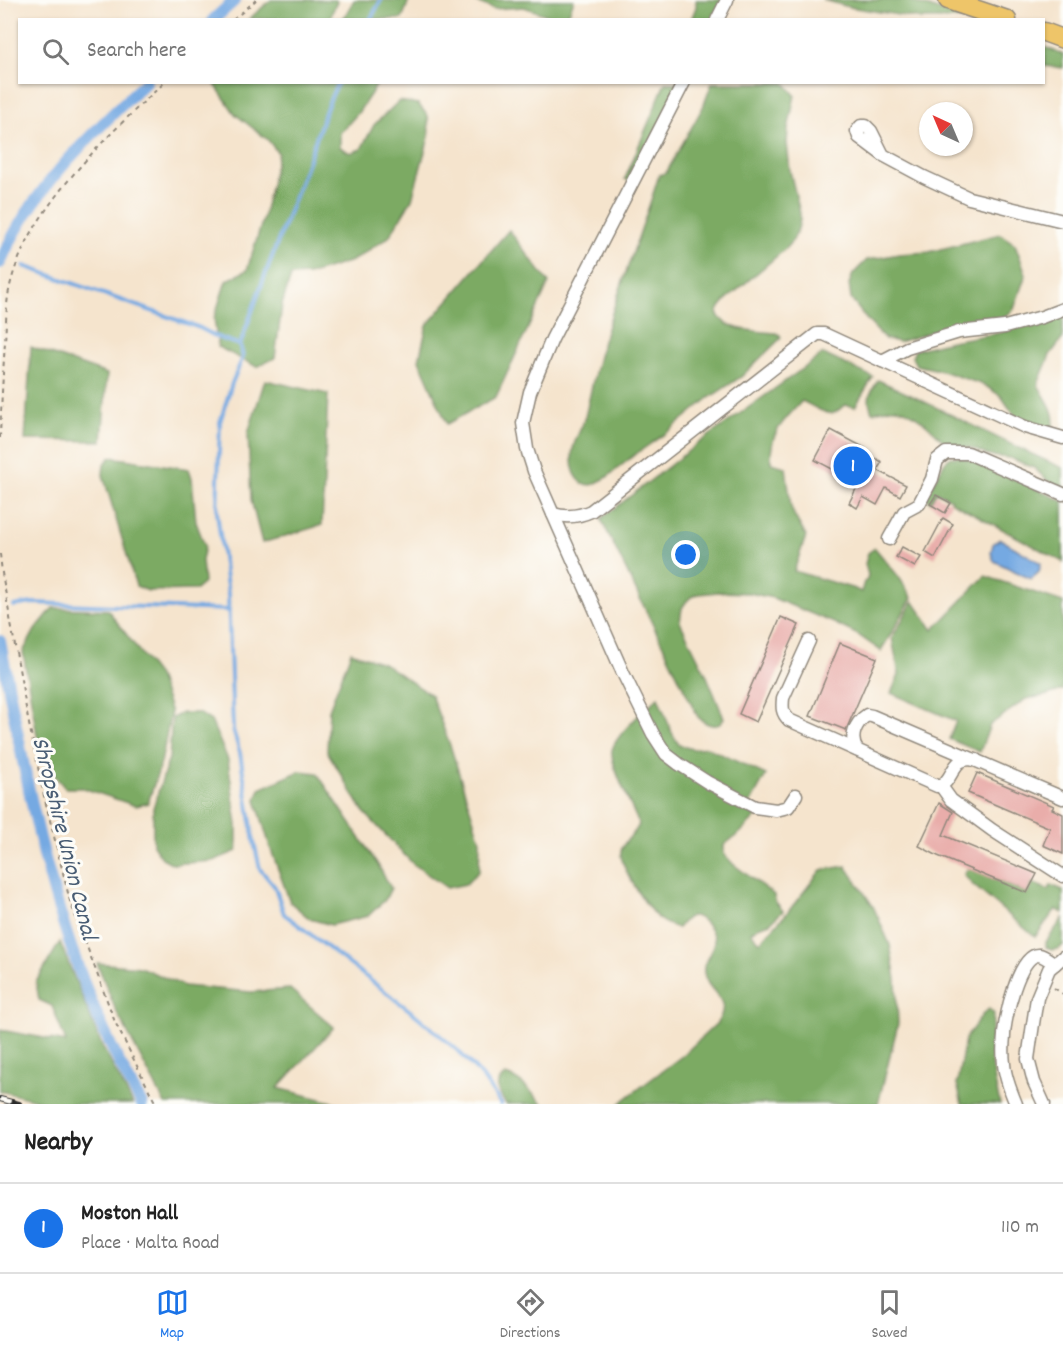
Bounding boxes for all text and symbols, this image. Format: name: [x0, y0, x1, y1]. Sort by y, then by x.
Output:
search box: [18, 18, 1045, 84]
icon: search: [39, 35, 72, 68]
text: Search here: [87, 36, 186, 67]
north arrow: [919, 102, 973, 156]
pin: 1: [834, 444, 872, 488]
your location: [671, 540, 700, 569]
water label: Shropshire Union Canal: [21, 734, 105, 946]
text: Nearby: [24, 1125, 92, 1162]
text: Moston Hall: [81, 1199, 178, 1230]
text: 1: [41, 1214, 46, 1242]
text: 110 m: [1001, 1214, 1039, 1242]
text: Place · Malta Road: [81, 1230, 219, 1258]
tab: Map: [156, 1286, 189, 1345]
tab: Directions: [500, 1286, 560, 1345]
tab: Saved: [872, 1286, 907, 1345]

